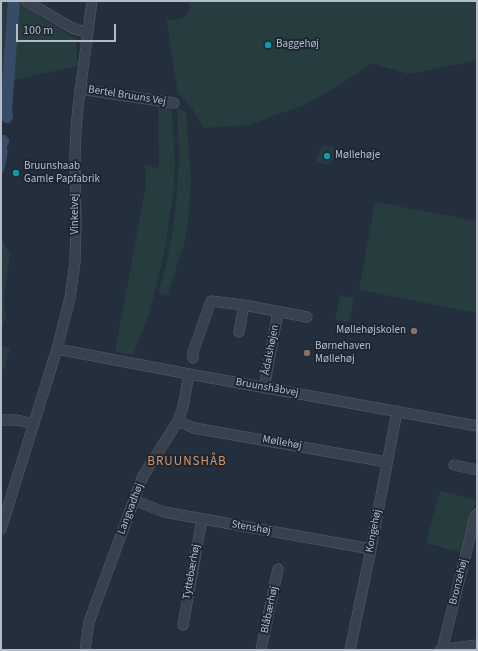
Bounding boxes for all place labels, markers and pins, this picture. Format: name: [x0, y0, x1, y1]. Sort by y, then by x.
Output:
place label: Baggehøj: [276, 38, 319, 52]
marker: Baggehøj: [263, 40, 273, 50]
place label: Møllehøje: [335, 149, 380, 163]
marker: Møllehøje: [322, 151, 332, 161]
place label: Bruunshaab Gamle Papfabrik: [24, 160, 100, 186]
marker: Bruunshaab Gamle Papfabrik: [11, 168, 21, 178]
place label: Møllehøjskolen: [336, 324, 406, 338]
marker: Møllehøjskolen: [409, 326, 419, 336]
place label: Børnehaven Møllehøj: [315, 340, 371, 366]
marker: Børnehaven Møllehøj: [302, 348, 312, 358]

